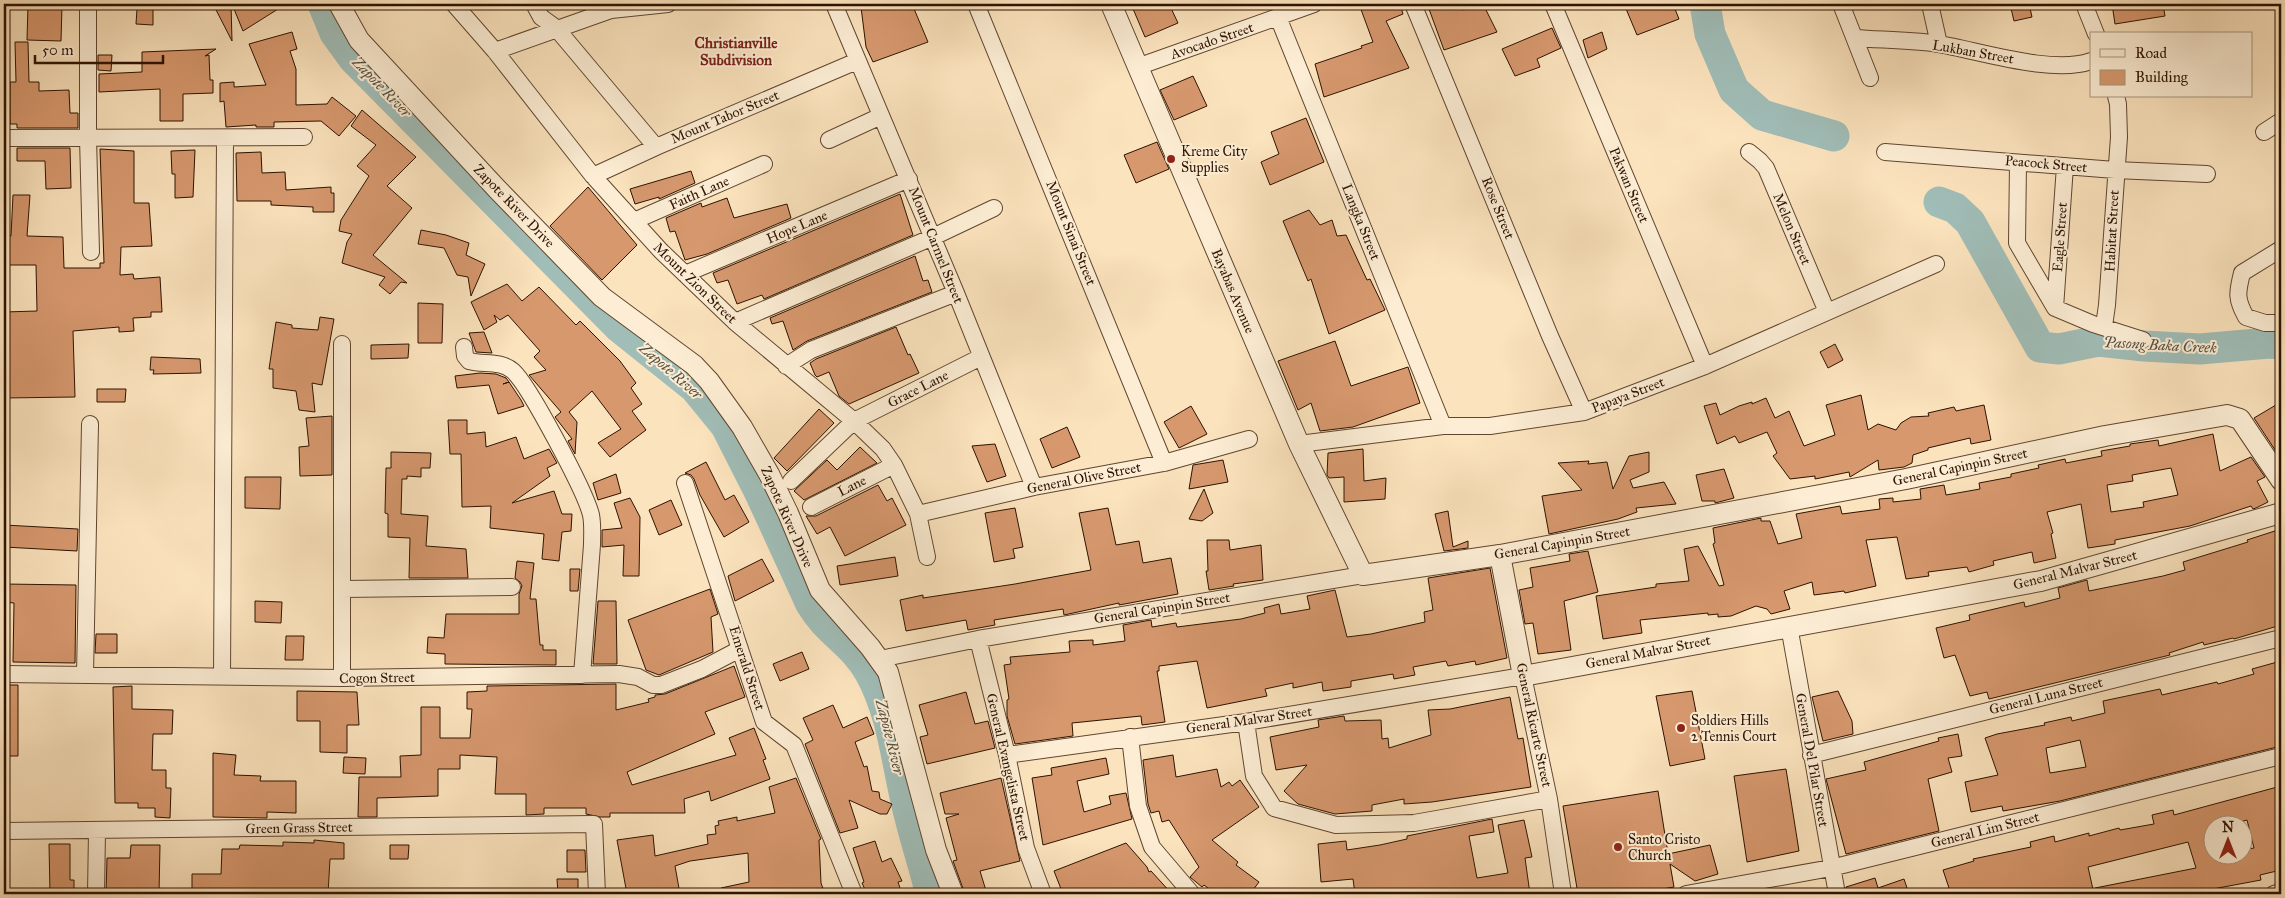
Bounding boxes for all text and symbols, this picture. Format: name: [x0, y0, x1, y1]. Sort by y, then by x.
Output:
street label: Avocado Street: [1167, 19, 1256, 63]
scale bar: [35, 32, 162, 64]
legend: [2090, 32, 2252, 98]
district label: Christianville Subdivision: [694, 34, 778, 69]
street label: Lukban Street: [1931, 36, 2015, 68]
text: 50 m: [42, 41, 74, 59]
text: Road: [2135, 44, 2167, 62]
water label: Zapote River: [347, 52, 416, 122]
text: Building: [2135, 68, 2189, 86]
street label: Mount Tabor Street: [668, 87, 782, 147]
place label: Kreme City Supplies: [1181, 143, 1248, 176]
street label: Pakwan Street: [1605, 145, 1653, 225]
street label: Peacock Street: [2004, 152, 2088, 176]
marker: Kreme City Supplies: [1165, 153, 1177, 165]
street label: Zapote River Drive: [470, 161, 558, 251]
street label: Faith Lane: [666, 172, 732, 214]
street label: Rose Street: [1478, 174, 1518, 242]
street label: Mount Sinai Street: [1042, 178, 1100, 288]
street label: Langka Street: [1338, 181, 1384, 263]
street label: Mount Carmel Street: [905, 184, 967, 306]
street label: Habitat Street: [2101, 189, 2123, 272]
street label: Melon Street: [1769, 191, 1815, 268]
street label: Eagle Street: [2049, 202, 2071, 272]
street label: Hope Lane: [764, 206, 830, 247]
street label: Mount Zion Street: [650, 239, 740, 327]
street label: Bayabas Avenue: [1208, 246, 1259, 336]
water label: Pasong Baka Creek: [2103, 333, 2217, 357]
water label: Zapote River: [635, 338, 707, 404]
street label: Grace Lane: [885, 366, 951, 412]
street label: Papaya Street: [1589, 373, 1667, 417]
street label: General Capinpin Street: [1891, 444, 2029, 490]
street label: General Olive Street: [1026, 459, 1142, 497]
street label: Zapote River Drive: [757, 464, 817, 570]
street label: Lane: [835, 472, 869, 500]
street label: General Capinpin Street: [1493, 523, 1631, 563]
street label: General Malvar Street: [2011, 546, 2139, 594]
street label: General Capinpin Street: [1093, 589, 1231, 627]
street label: Emerald Street: [725, 624, 769, 712]
street label: General Malvar Street: [1584, 632, 1712, 672]
street label: General Ricarte Street: [1513, 661, 1555, 789]
street label: Cogon Street: [339, 669, 415, 687]
street label: General Luna Street: [1987, 674, 2105, 718]
street label: General Evangelista Street: [983, 691, 1033, 843]
street label: General Del Pilar Street: [1792, 692, 1832, 828]
water label: Zapote River: [871, 696, 908, 778]
street label: General Malvar Street: [1185, 703, 1313, 737]
place label: Soldiers Hills 2 Tennis Court: [1691, 712, 1777, 745]
marker: Soldiers Hills 2 Tennis Court: [1675, 722, 1687, 734]
street label: General Lim Street: [1929, 808, 2041, 852]
north arrow: [2202, 816, 2252, 866]
street label: Green Grass Street: [245, 819, 353, 837]
text: N: [2222, 819, 2234, 836]
place label: Santo Cristo Church: [1628, 831, 1700, 864]
marker: Santo Cristo Church: [1612, 841, 1624, 853]

